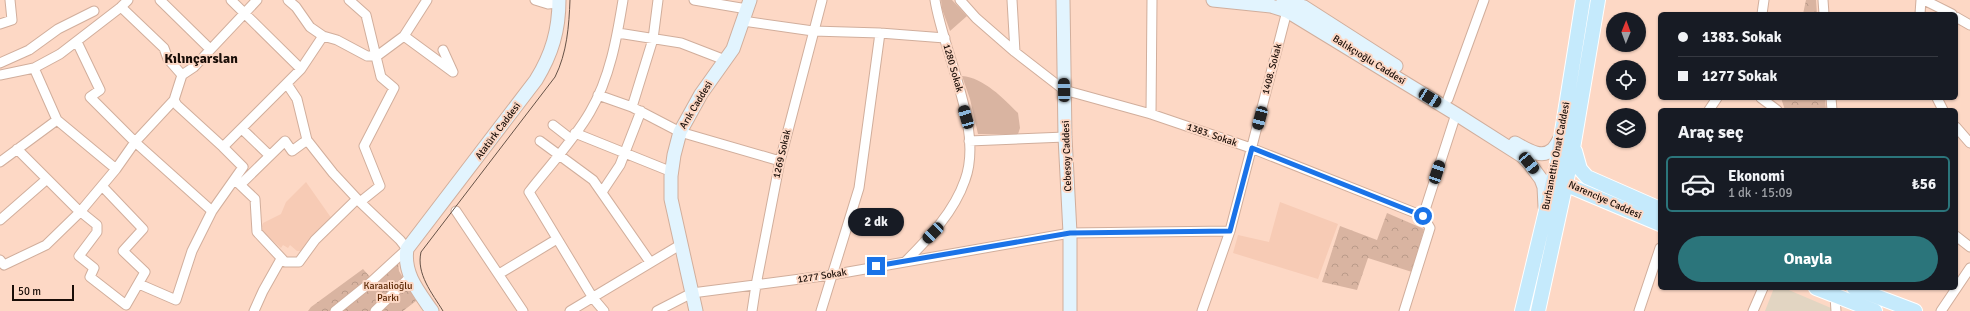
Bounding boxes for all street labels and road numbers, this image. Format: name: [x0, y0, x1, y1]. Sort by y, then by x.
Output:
street label: Balıkçıoğlu Caddesi: [1330, 33, 1408, 87]
street label: 1280 Sokak: [940, 42, 966, 94]
street label: 1408. Sokak: [1259, 42, 1285, 96]
street label: Arık Caddesi: [677, 79, 715, 131]
street label: Atatürk Caddesi: [473, 100, 523, 162]
street label: Burhanettin Onat Caddesi: [1540, 101, 1572, 211]
street label: Cebesoy Caddesi: [1060, 120, 1074, 192]
street label: 1383. Sokak: [1185, 121, 1239, 149]
street label: 1269 Sokak: [771, 128, 793, 180]
street label: Narenciye Caddesi: [1567, 179, 1643, 221]
street label: 1277 Sokak: [797, 266, 847, 286]

